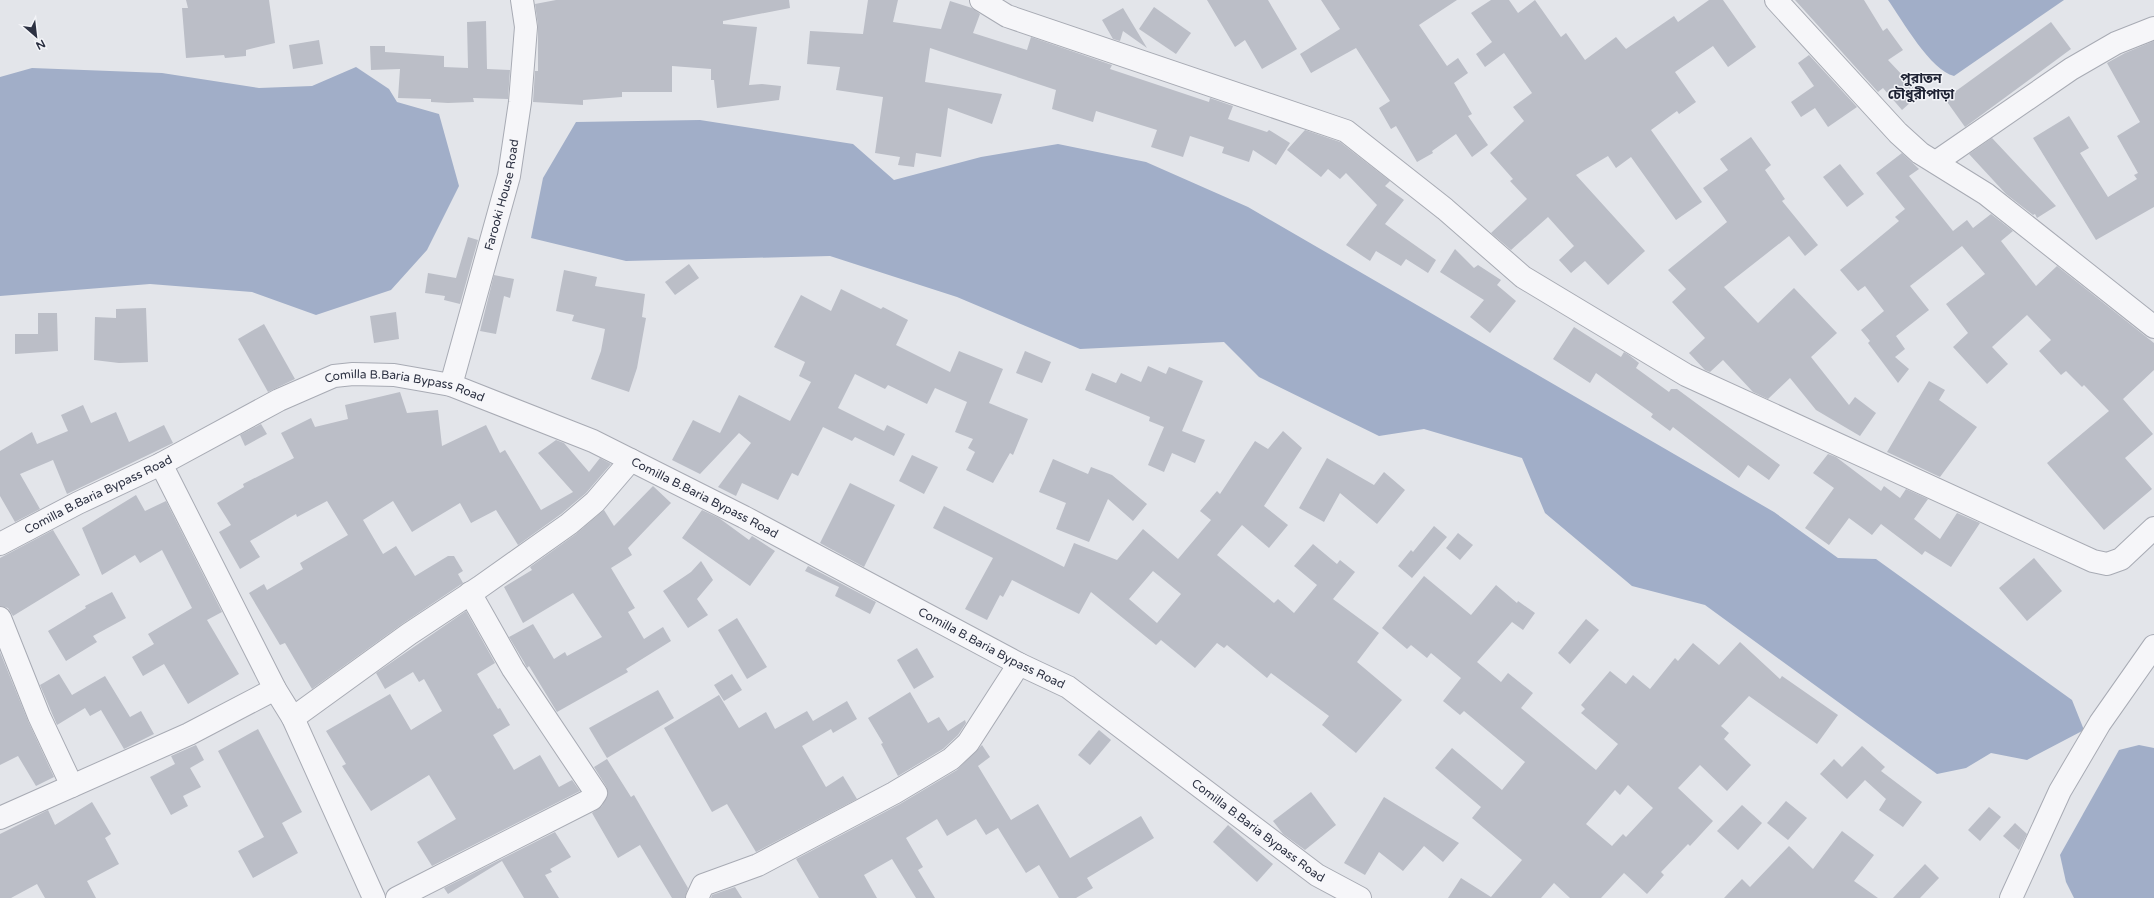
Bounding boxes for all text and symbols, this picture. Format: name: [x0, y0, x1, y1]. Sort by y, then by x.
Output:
north arrow: [16, 16, 56, 56]
text: N: [34, 37, 47, 52]
district label: পুরাতন চৌধুরীপাড়া: [1888, 70, 1955, 103]
street label: Farooki House Road: [482, 138, 521, 252]
street label: Comilla B.Baria Bypass Road: [322, 367, 487, 405]
street label: Comilla B.Baria Bypass Road: [22, 452, 175, 537]
street label: Comilla B.Baria Bypass Road: [629, 454, 781, 541]
street label: Comilla B.Baria Bypass Road: [916, 604, 1067, 692]
street label: Comilla B.Baria Bypass Road: [1189, 776, 1327, 885]

